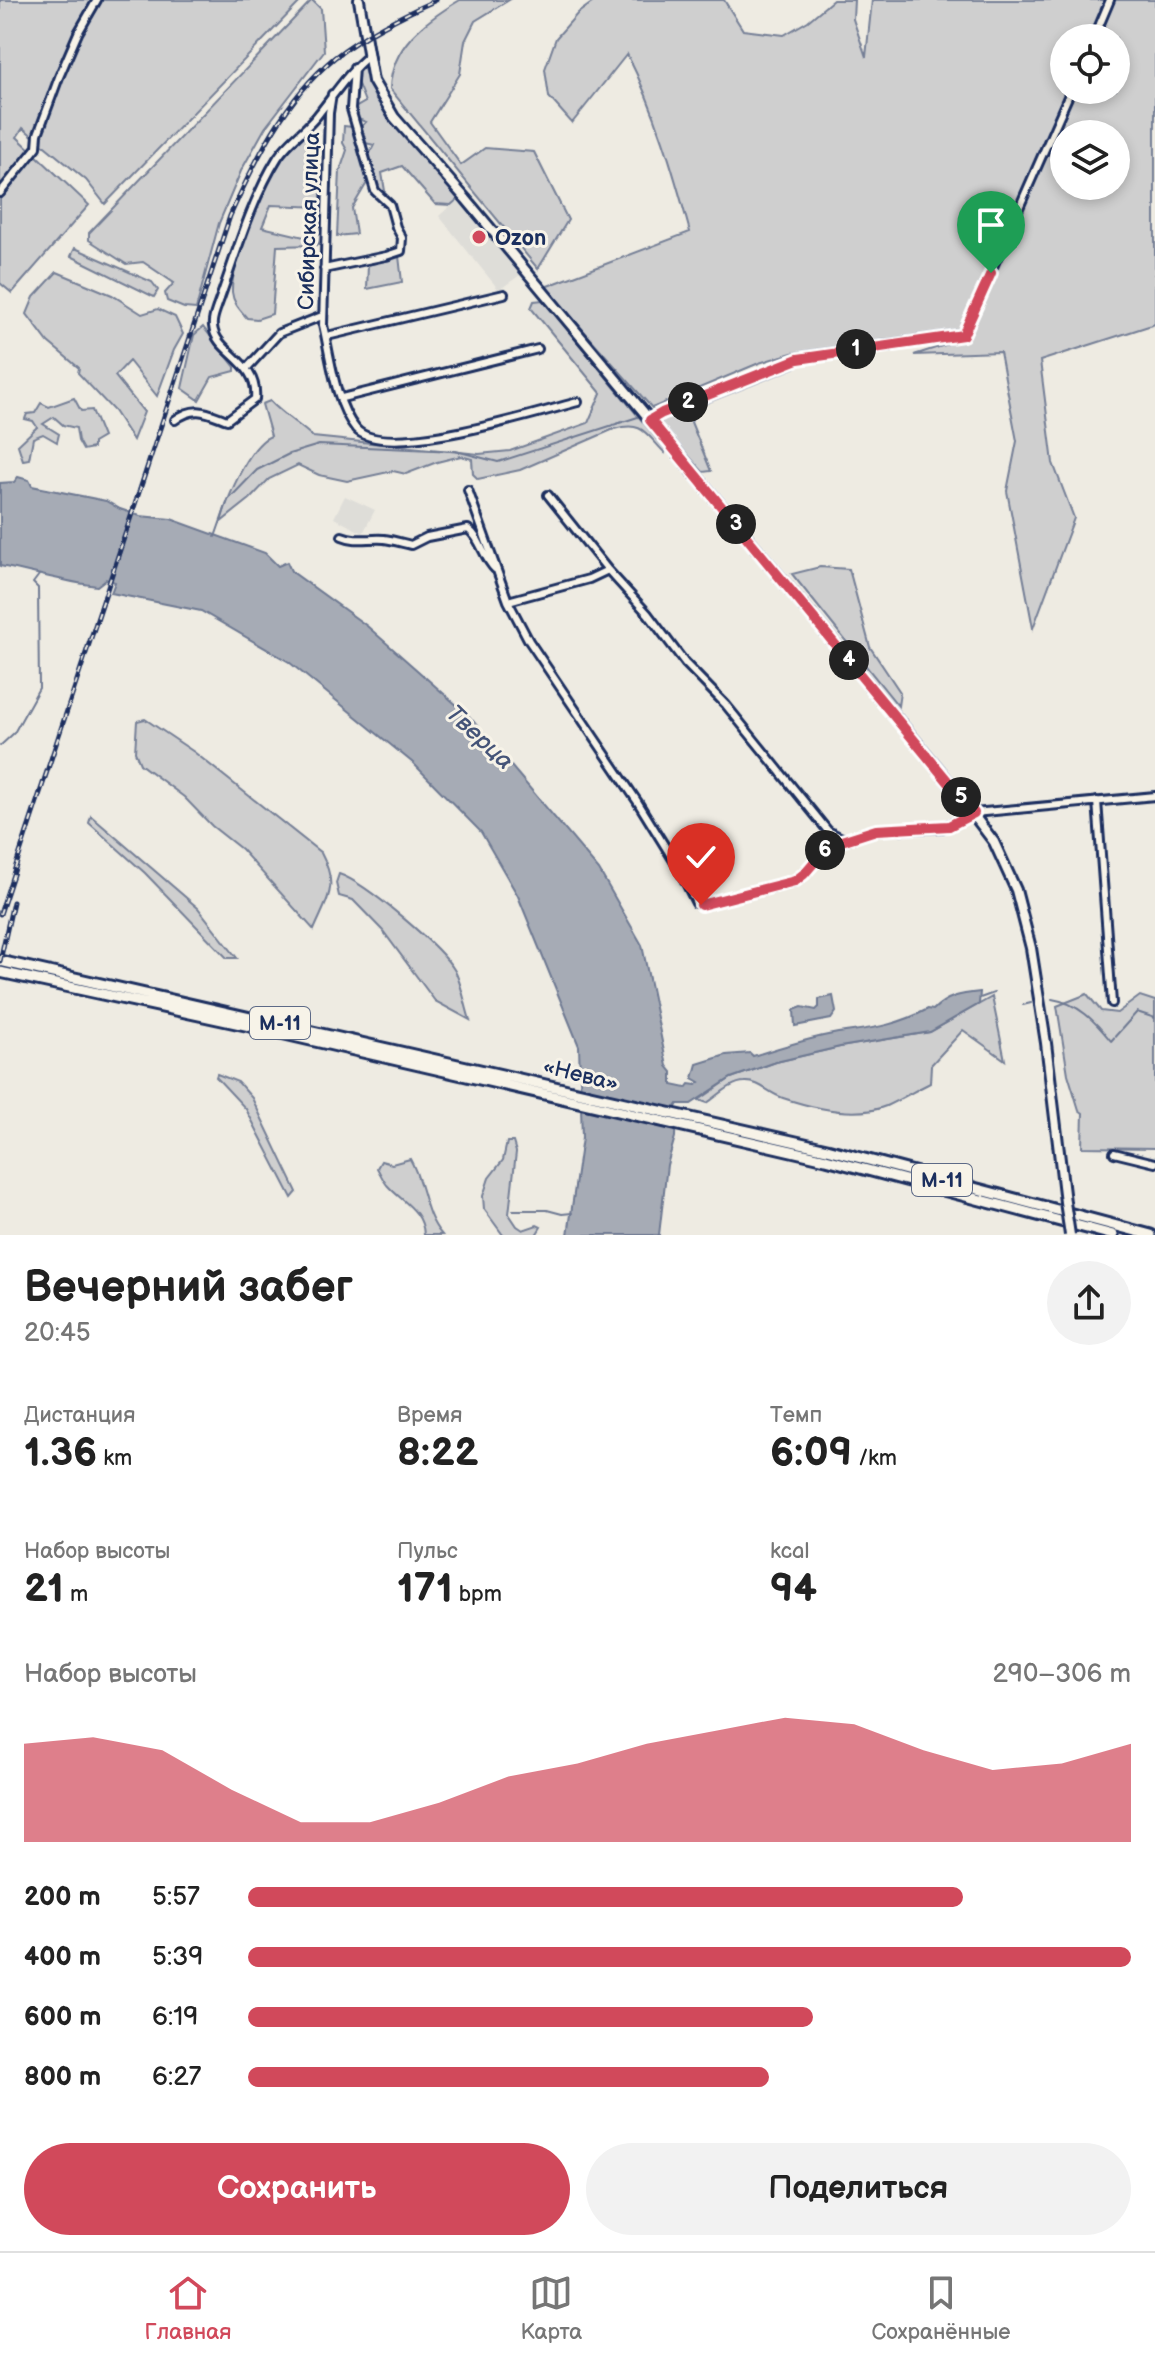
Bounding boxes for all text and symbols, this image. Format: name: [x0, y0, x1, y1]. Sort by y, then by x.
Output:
map controls: [1050, 24, 1130, 200]
button: locate: [1050, 24, 1130, 104]
button: layers: [1050, 120, 1130, 200]
street label: Сибирская улица: [293, 132, 326, 311]
pin: [957, 191, 1025, 273]
icon: arrive: [969, 203, 1013, 247]
place label: Ozon: [495, 225, 546, 252]
marker: Ozon: [470, 228, 488, 246]
pin: 1: [836, 329, 876, 369]
text: 1: [851, 335, 861, 362]
pin: 2: [668, 382, 708, 422]
text: 2: [681, 388, 695, 415]
pin: 3: [716, 504, 756, 544]
text: 3: [730, 510, 742, 537]
pin: 4: [829, 640, 869, 680]
text: 4: [843, 646, 855, 673]
water label: Тверца: [440, 699, 519, 776]
pin: 5: [941, 777, 981, 817]
text: 5: [955, 783, 967, 810]
pin: [667, 823, 735, 905]
pin: 6: [805, 830, 845, 870]
icon: check: [679, 835, 723, 879]
text: 6: [818, 836, 832, 863]
road number: М-11: [250, 1007, 310, 1039]
street label: «Нева»: [540, 1053, 621, 1098]
road number: М-11: [912, 1164, 972, 1196]
text: Вечерний забег: [24, 1261, 353, 1314]
button: share: [1047, 1261, 1131, 1345]
text: 20:45: [24, 1318, 91, 1349]
text: Дистанция: [24, 1402, 135, 1429]
text: Время: [397, 1402, 462, 1429]
text: Темп: [770, 1402, 822, 1429]
text: 1.36: [24, 1429, 97, 1477]
text: 8:22: [397, 1429, 479, 1477]
text: 6:09: [770, 1429, 852, 1477]
text: km: [97, 1445, 132, 1472]
text: /km: [852, 1445, 897, 1472]
text: Набор высоты: [24, 1538, 170, 1565]
text: Пульс: [397, 1538, 458, 1565]
text: kcal: [770, 1538, 809, 1565]
text: 21: [24, 1565, 64, 1613]
text: 171: [397, 1565, 453, 1613]
text: 94: [770, 1565, 817, 1613]
text: m: [64, 1581, 88, 1608]
text: bpm: [453, 1581, 502, 1608]
text: Набор высоты: [24, 1659, 197, 1690]
text: 290–306 m: [993, 1659, 1131, 1690]
text: 200 m: [24, 1882, 101, 1913]
text: 5:57: [152, 1882, 200, 1913]
text: 400 m: [24, 1942, 101, 1973]
text: 5:39: [152, 1942, 203, 1973]
text: 600 m: [24, 2002, 101, 2033]
text: 6:19: [152, 2002, 198, 2033]
text: 800 m: [24, 2062, 101, 2093]
text: 6:27: [152, 2062, 201, 2093]
button: Сохранить: [24, 2143, 570, 2235]
button: Поделиться: [586, 2143, 1131, 2235]
tab: Главная: [145, 2271, 231, 2346]
tab: Карта: [520, 2271, 582, 2346]
tab: Сохранённые: [871, 2271, 1010, 2346]

